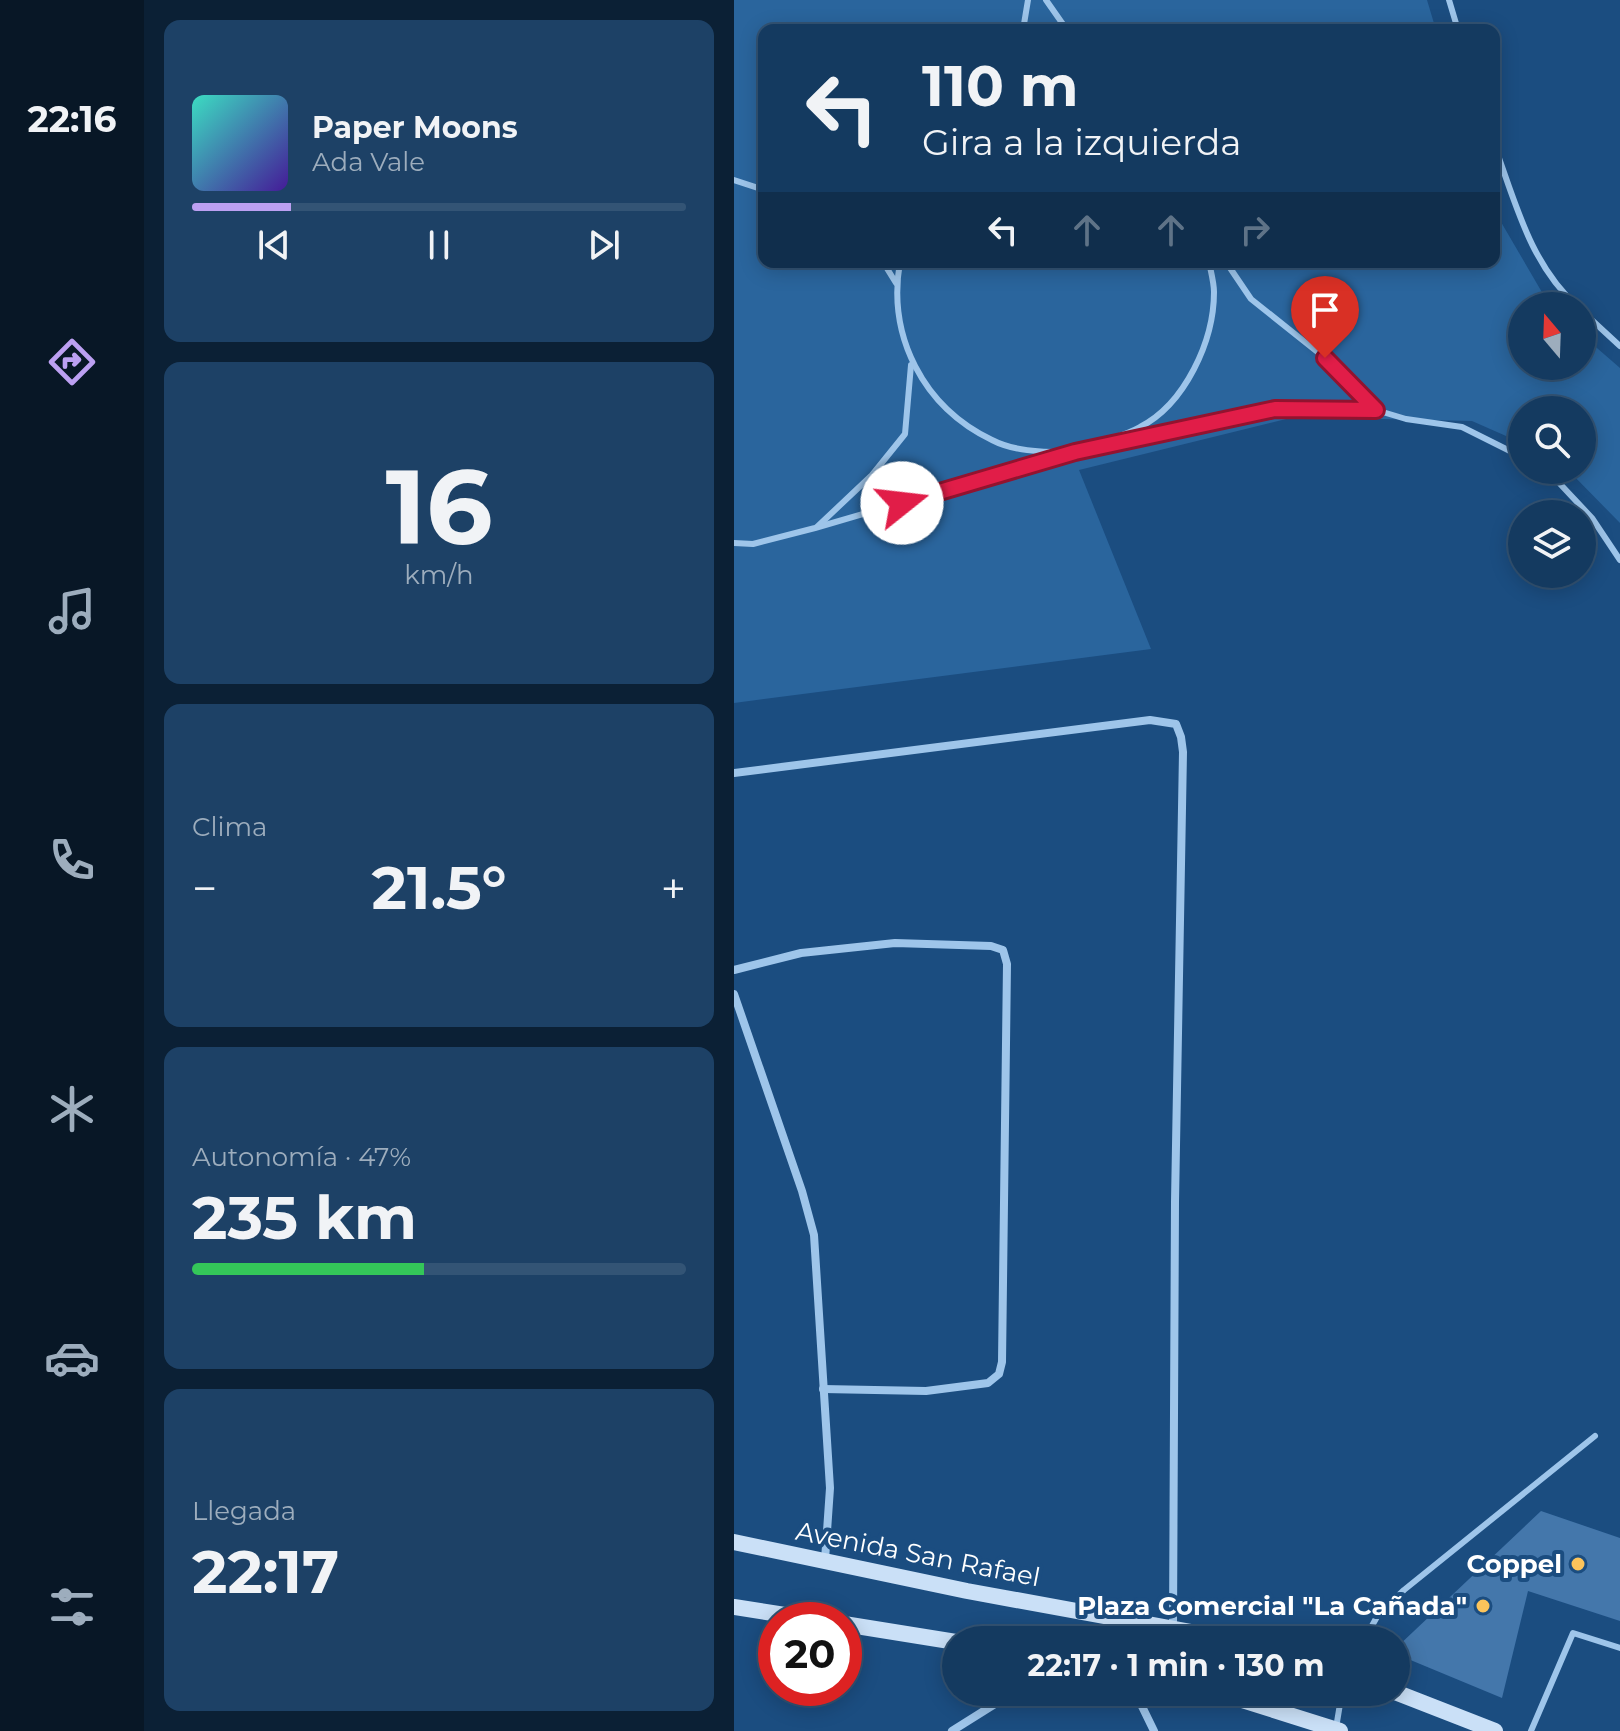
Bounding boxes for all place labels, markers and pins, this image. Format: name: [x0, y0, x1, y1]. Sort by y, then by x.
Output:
pin: [1291, 276, 1359, 358]
place label: Coppel: [1467, 1548, 1562, 1580]
marker: Coppel: [1569, 1555, 1587, 1573]
place label: Plaza Comercial "La Cañada": [1077, 1590, 1467, 1622]
marker: Plaza Comercial "La Cañada": [1474, 1597, 1492, 1615]

